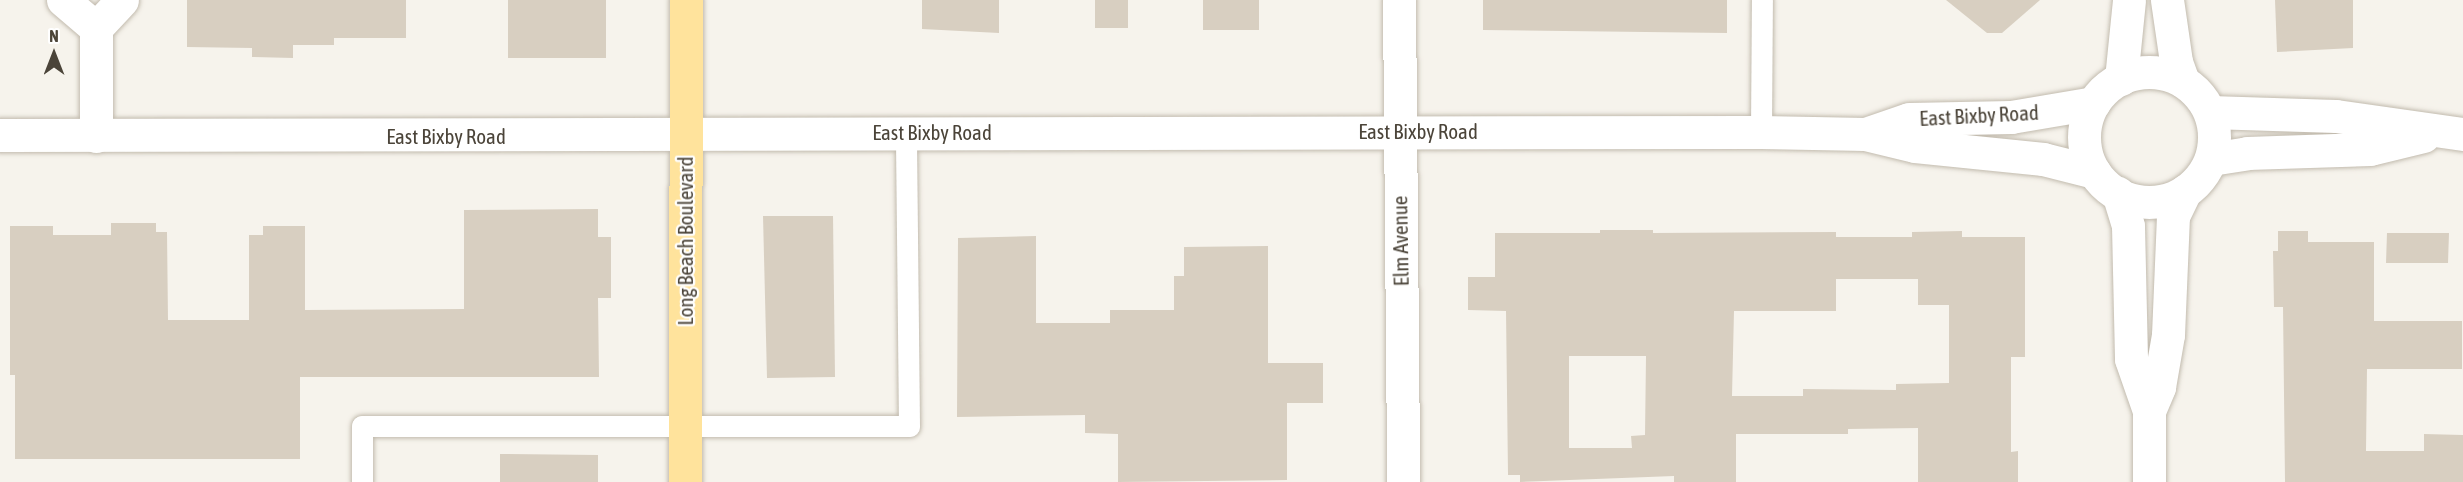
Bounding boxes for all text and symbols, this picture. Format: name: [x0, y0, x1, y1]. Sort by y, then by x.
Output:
north arrow: [24, 24, 84, 84]
text: N: [49, 27, 59, 45]
street label: East Bixby Road: [1919, 99, 2039, 131]
street label: East Bixby Road: [1358, 118, 1478, 144]
street label: East Bixby Road: [872, 119, 992, 145]
street label: East Bixby Road: [386, 123, 506, 149]
street label: Long Beach Boulevard: [672, 156, 698, 326]
street label: Elm Avenue: [1387, 195, 1413, 287]

